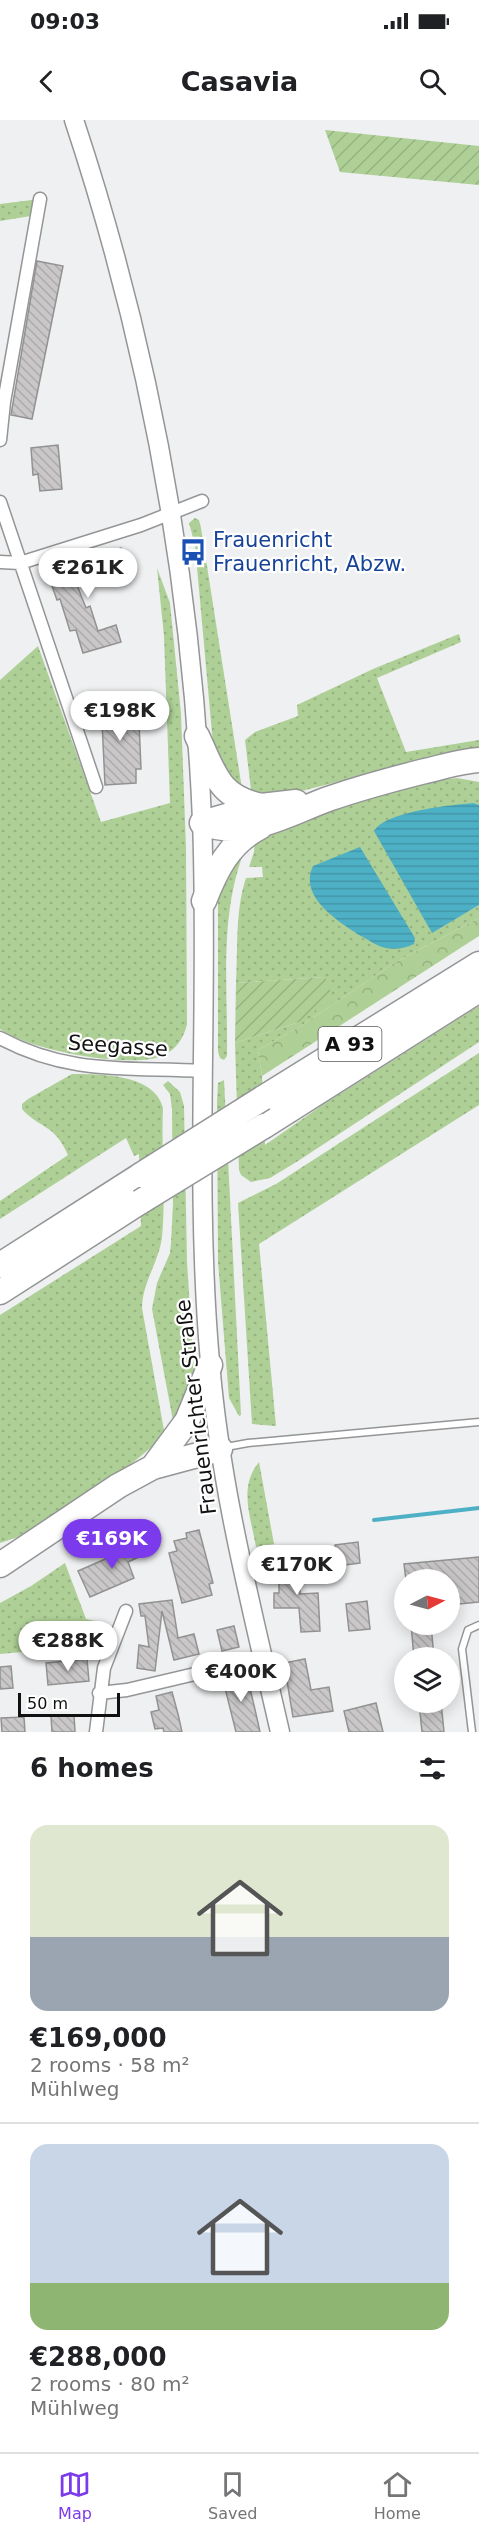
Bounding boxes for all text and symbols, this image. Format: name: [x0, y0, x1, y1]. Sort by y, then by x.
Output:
text: 09:03: [30, 9, 100, 34]
icon: back: [30, 65, 63, 98]
icon: search: [416, 65, 449, 98]
text: Casavia: [181, 66, 298, 97]
place label: Frauenricht Frauenricht, Abzw.: [213, 528, 406, 576]
bus stop icon: Frauenricht Frauenricht, Abzw.: [178, 537, 208, 567]
pin: €261K: [46, 548, 130, 599]
text: €261K: [52, 555, 124, 579]
pin: €198K: [78, 691, 162, 742]
text: €198K: [84, 698, 156, 722]
road number: A 93: [318, 1027, 382, 1061]
street label: Seegasse: [67, 1031, 169, 1061]
street label: Frauenrichter Straße: [171, 1298, 221, 1516]
pin: €169K: [70, 1519, 154, 1570]
text: €169K: [76, 1526, 148, 1550]
pin: €170K: [255, 1545, 339, 1596]
text: €170K: [261, 1552, 333, 1576]
north arrow: [394, 1569, 460, 1635]
map controls: [394, 1569, 460, 1713]
pin: €288K: [26, 1621, 110, 1672]
text: €288K: [32, 1628, 104, 1652]
button: layers: [394, 1647, 460, 1713]
pin: €400K: [199, 1652, 283, 1703]
text: €400K: [205, 1659, 277, 1683]
scale bar: [18, 1690, 120, 1718]
text: 50 m: [27, 1694, 68, 1713]
icon: filters: [416, 1752, 449, 1785]
text: 6 homes: [30, 1753, 154, 1783]
icon: home: [186, 1864, 294, 1972]
text: €169,000: [30, 2023, 167, 2053]
text: 2 rooms · 58 m²: [30, 2053, 190, 2077]
text: Mühlweg: [30, 2077, 120, 2101]
icon: home: [186, 2183, 294, 2291]
text: €288,000: [30, 2342, 167, 2372]
text: 2 rooms · 80 m²: [30, 2372, 190, 2396]
text: Mühlweg: [30, 2396, 120, 2420]
tab: Map: [58, 2468, 92, 2523]
tab: Saved: [208, 2468, 257, 2523]
tab: Home: [374, 2468, 421, 2523]

